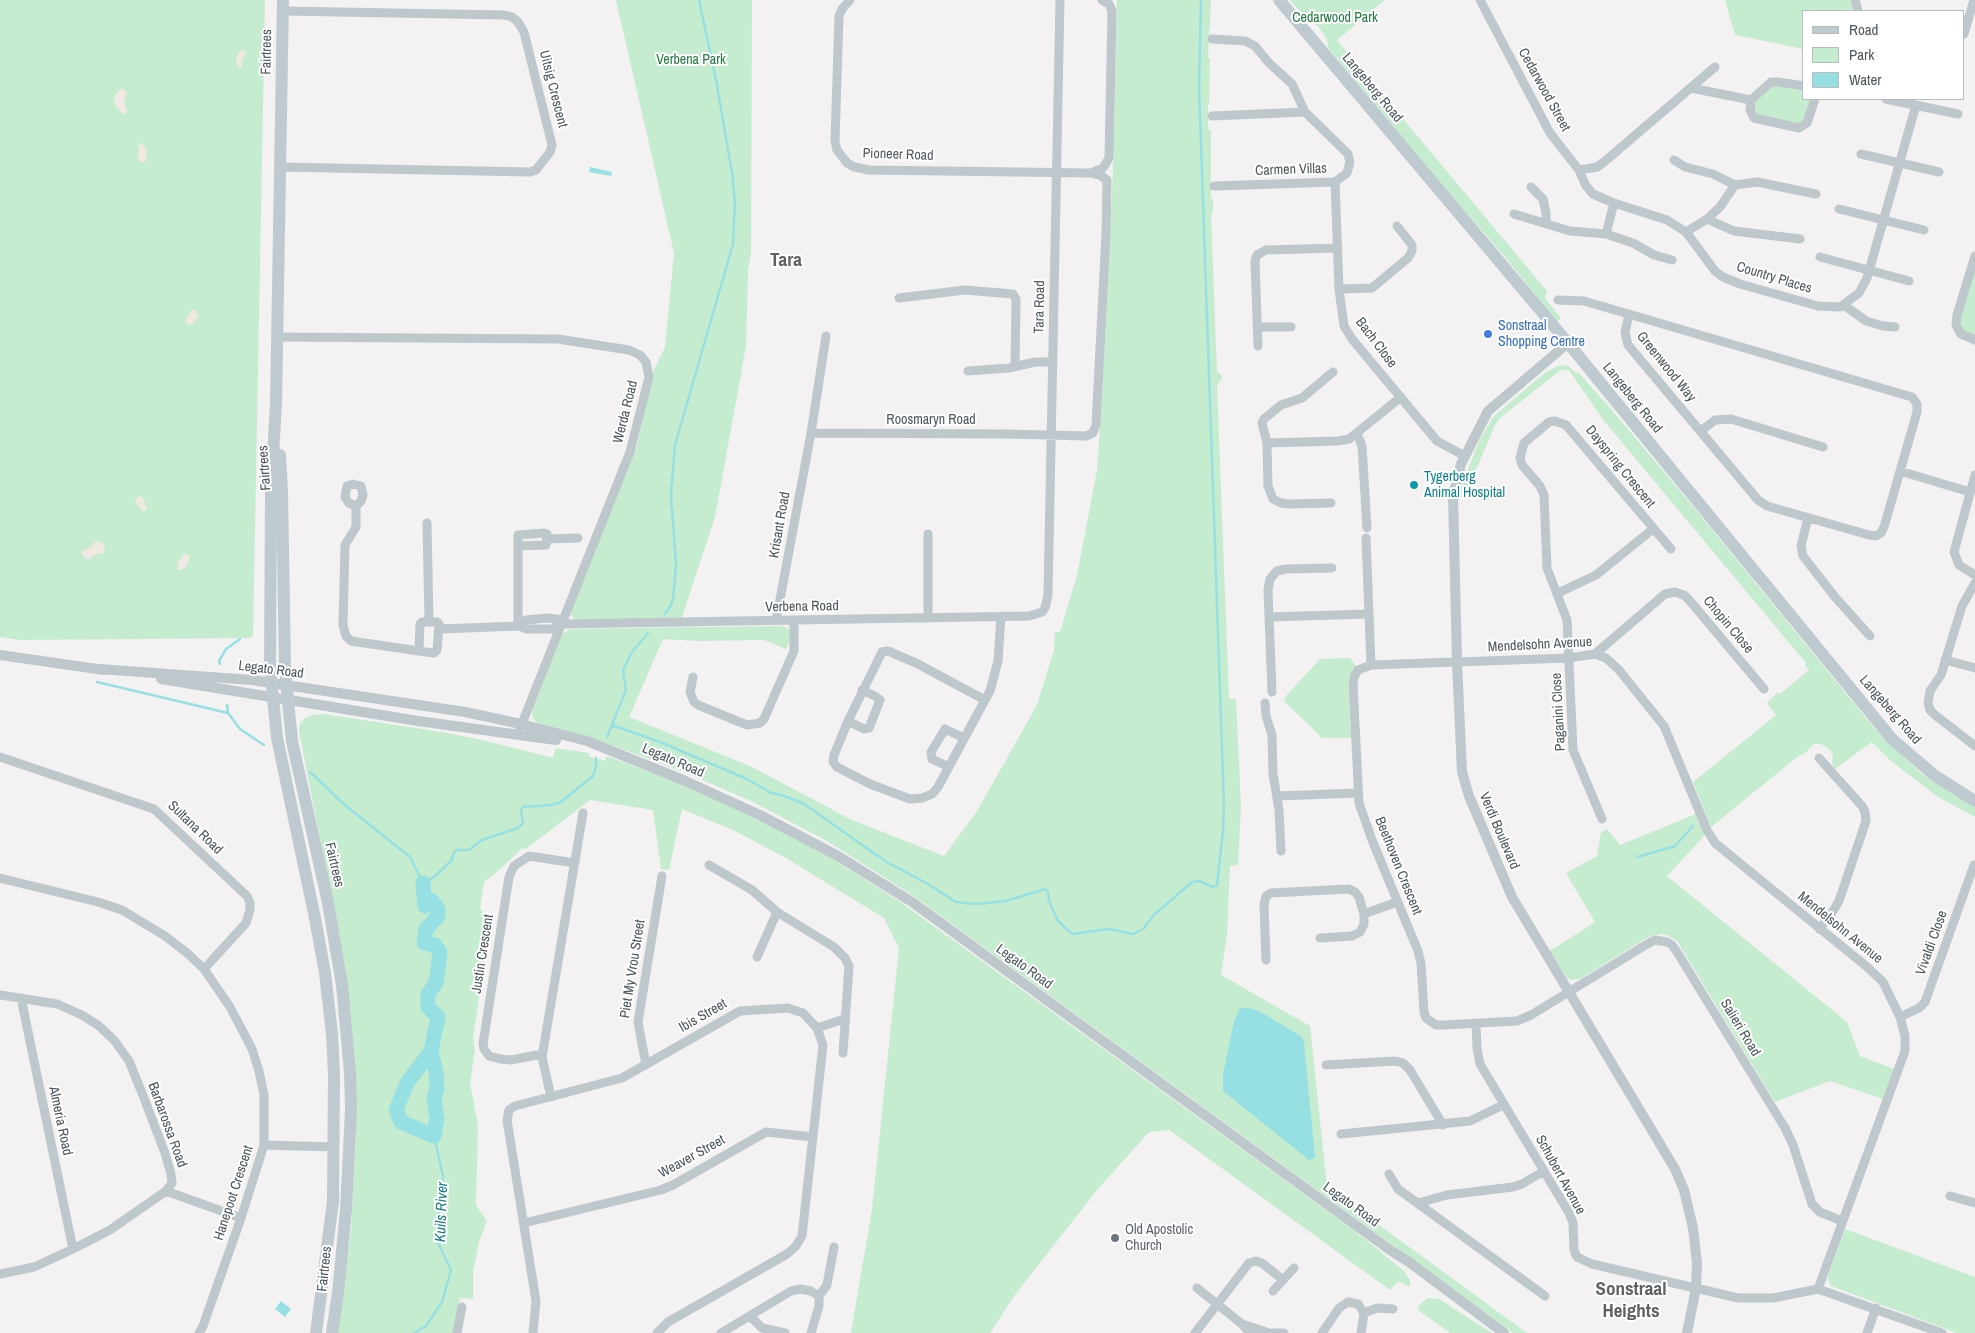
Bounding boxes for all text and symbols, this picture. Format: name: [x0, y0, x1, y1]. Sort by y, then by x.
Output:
park label: Cedarwood Park: [1292, 10, 1378, 26]
legend: [1802, 10, 1965, 100]
text: Road: [1849, 19, 1878, 40]
street label: Fairtrees: [258, 29, 276, 75]
text: Park: [1849, 44, 1874, 65]
street label: Cedarwood Street: [1514, 45, 1574, 135]
street label: Uitsig Crescent: [535, 49, 571, 129]
street label: Langeberg Road: [1338, 50, 1406, 126]
park label: Verbena Park: [656, 52, 726, 68]
text: Water: [1849, 69, 1881, 90]
street label: Pioneer Road: [862, 145, 934, 165]
street label: Carmen Villas: [1255, 160, 1327, 180]
district label: Tara: [770, 250, 802, 272]
street label: Country Places: [1734, 259, 1814, 297]
street label: Tara Road: [1031, 280, 1049, 334]
street label: Bach Close: [1352, 315, 1400, 371]
place label: Sonstraal Shopping Centre: [1498, 318, 1585, 351]
marker: Sonstraal Shopping Centre: [1482, 328, 1494, 340]
street label: Greenwood Way: [1633, 329, 1699, 405]
street label: Langeberg Road: [1599, 359, 1665, 437]
street label: Werda Road: [610, 379, 642, 445]
street label: Roosmaryn Road: [886, 412, 976, 428]
street label: Dayspring Crescent: [1582, 422, 1658, 512]
street label: Fairtrees: [255, 445, 275, 491]
place label: Tygerberg Animal Hospital: [1424, 469, 1505, 502]
marker: Tygerberg Animal Hospital: [1408, 479, 1420, 491]
street label: Krisant Road: [766, 491, 794, 559]
street label: Chopin Close: [1699, 593, 1757, 657]
street label: Verbena Road: [765, 598, 839, 616]
street label: Mendelsohn Avenue: [1487, 634, 1593, 656]
street label: Legato Road: [237, 658, 305, 682]
street label: Paganini Close: [1549, 672, 1569, 752]
street label: Langeberg Road: [1856, 672, 1924, 748]
street label: Legato Road: [639, 740, 707, 782]
street label: Verdi Boulevard: [1475, 790, 1523, 872]
street label: Sultana Road: [164, 798, 226, 858]
street label: Beethoven Crescent: [1371, 815, 1425, 917]
street label: Fairtrees: [321, 841, 347, 889]
street label: Mendelsohn Avenue: [1794, 889, 1886, 967]
street label: Vivaldi Close: [1913, 908, 1951, 978]
street label: Justin Crescent: [468, 913, 498, 995]
street label: Piet My Vrou Street: [617, 918, 649, 1020]
street label: Legato Road: [992, 941, 1056, 993]
street label: Ibis Street: [676, 996, 730, 1036]
street label: Salieri Road: [1716, 996, 1764, 1060]
street label: Barbarossa Road: [144, 1080, 190, 1170]
street label: Almeria Road: [44, 1085, 76, 1157]
street label: Weaver Street: [656, 1132, 728, 1182]
street label: Schubert Avenue: [1531, 1132, 1589, 1218]
street label: Hanepoot Crescent: [211, 1143, 257, 1243]
street label: Legato Road: [1319, 1179, 1383, 1231]
water label: Kuils River: [432, 1182, 452, 1242]
place label: Old Apostolic Church: [1125, 1222, 1193, 1254]
marker: Old Apostolic Church: [1109, 1232, 1121, 1244]
street label: Fairtrees: [314, 1246, 336, 1292]
district label: Sonstraal Heights: [1595, 1279, 1667, 1323]

